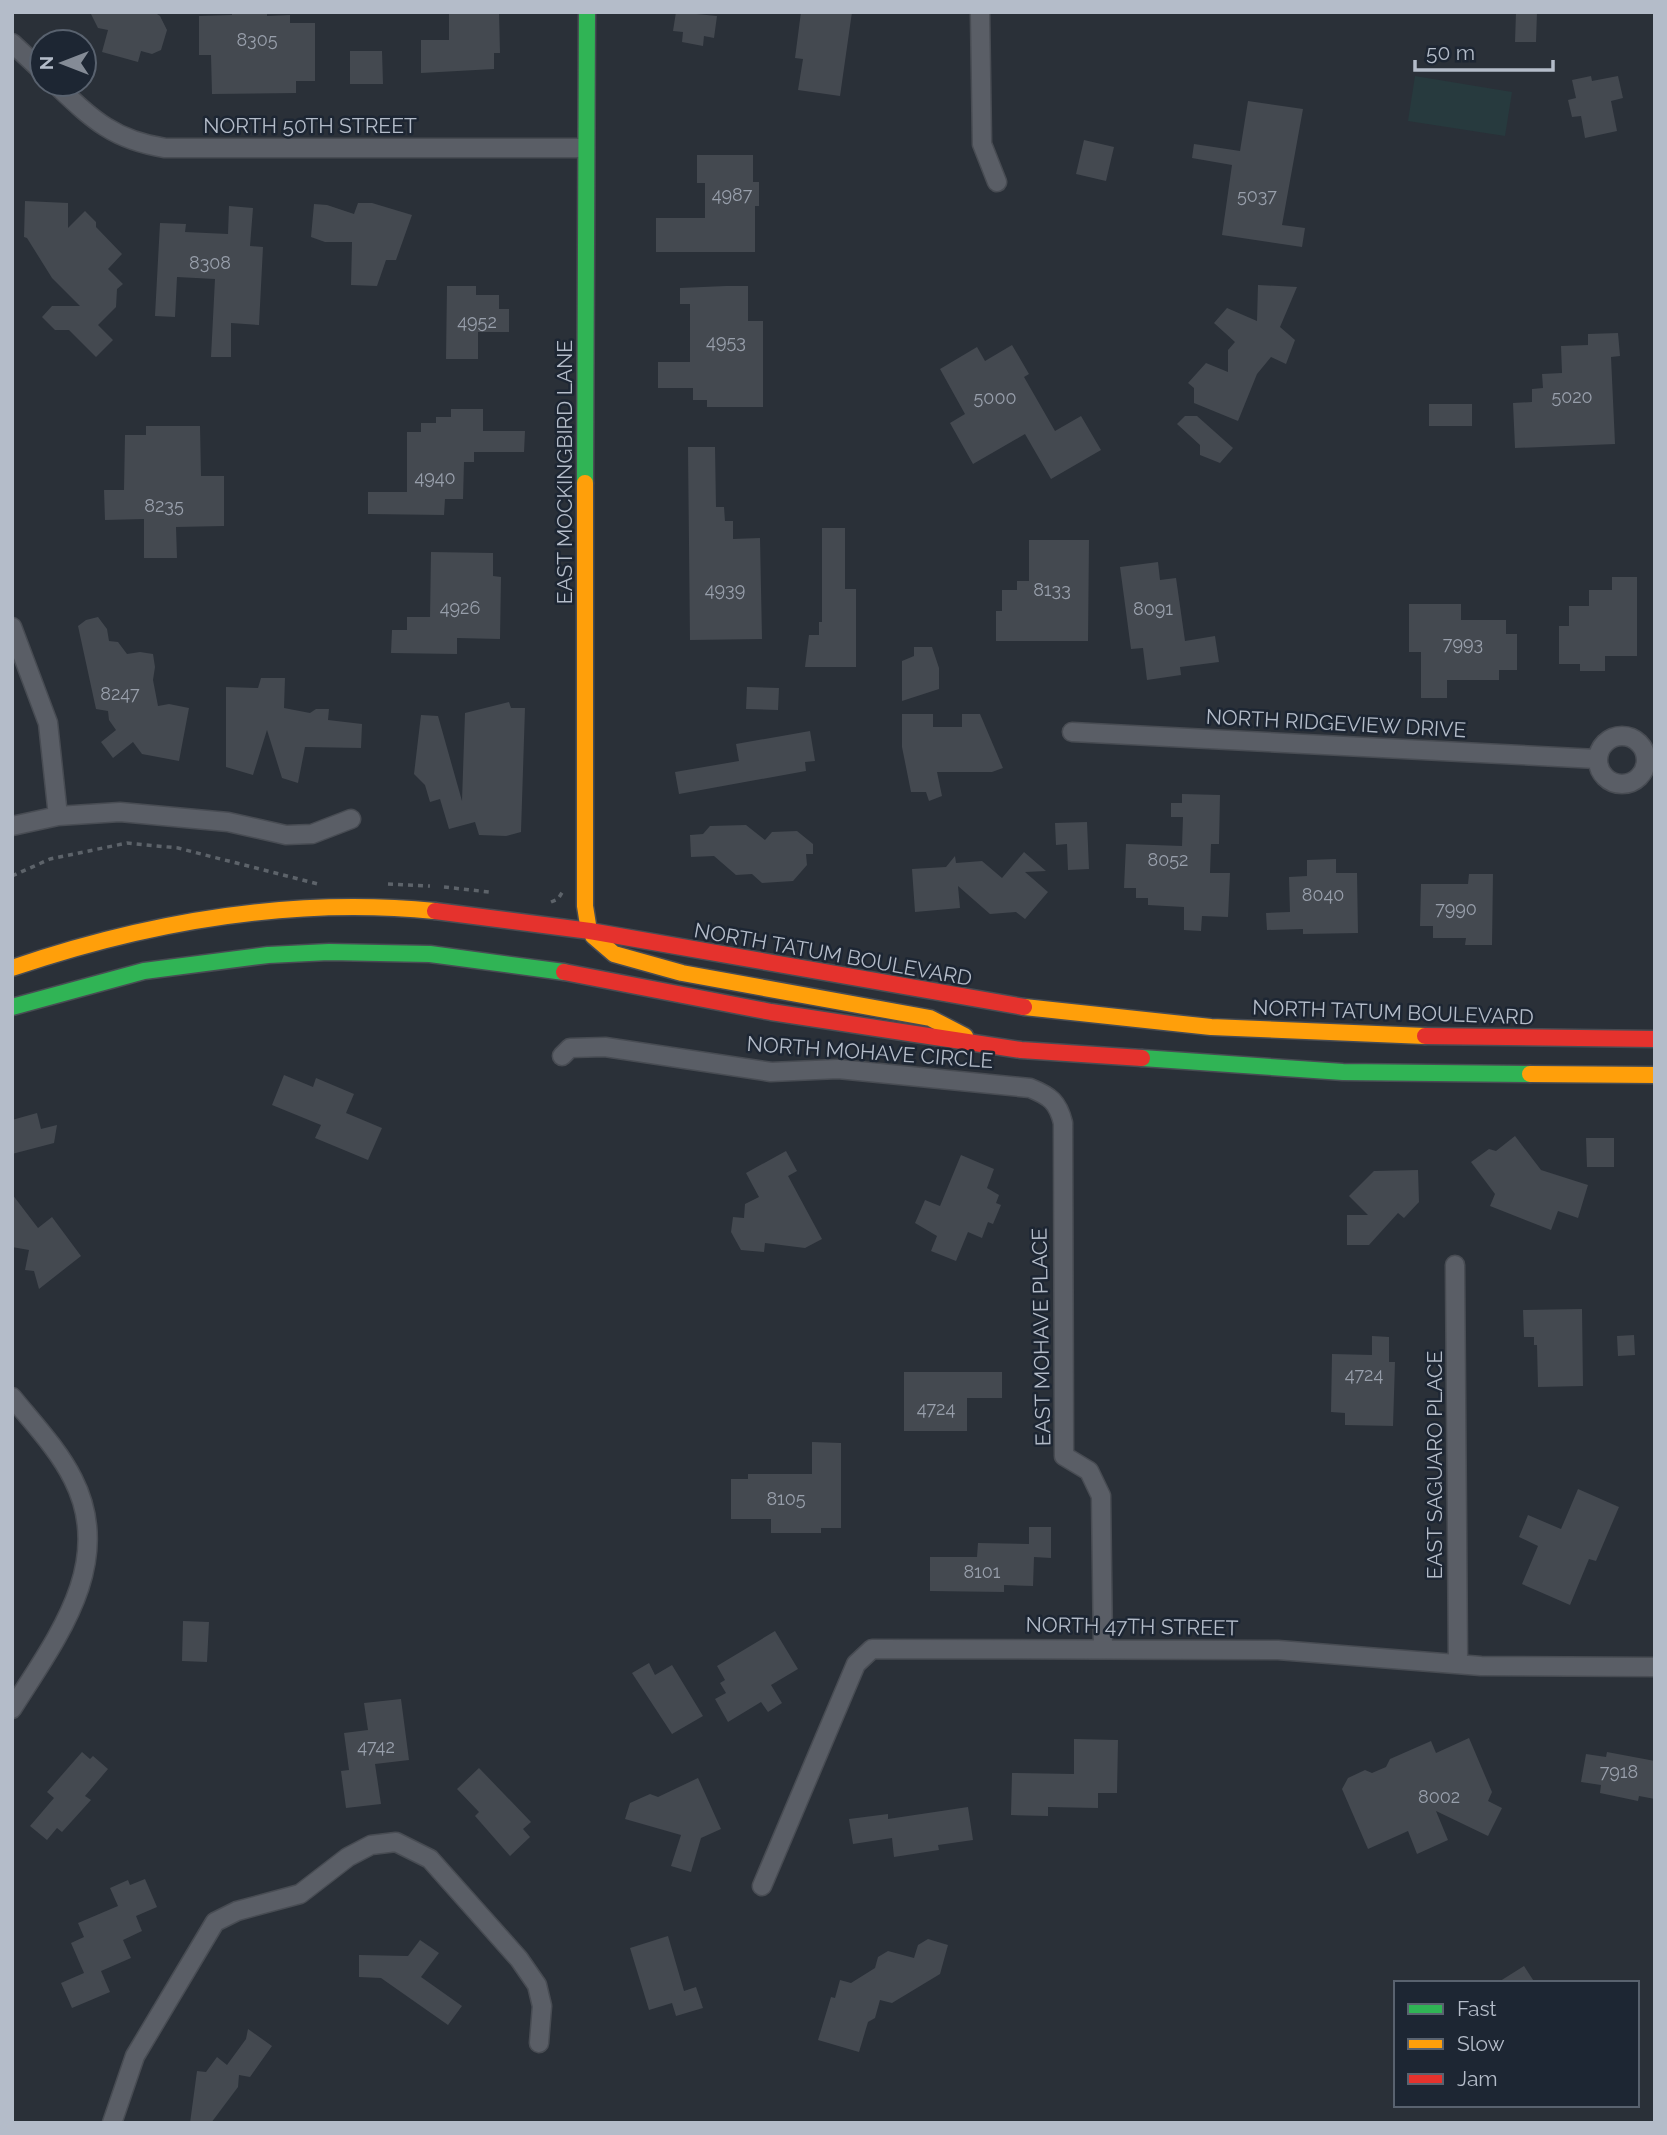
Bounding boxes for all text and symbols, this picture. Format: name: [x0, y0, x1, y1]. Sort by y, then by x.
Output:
north arrow: [28, 28, 98, 98]
scale bar: [1415, 28, 1553, 72]
house number: 8305: [236, 29, 278, 50]
text: 50 m: [1426, 40, 1475, 65]
text: N: [35, 56, 57, 70]
street label: NORTH 50TH STREET: [203, 113, 417, 138]
house number: 4987: [712, 184, 753, 205]
house number: 5037: [1237, 185, 1277, 206]
house number: 8308: [189, 252, 231, 273]
house number: 4952: [457, 311, 497, 332]
house number: 4953: [706, 331, 746, 352]
street label: EAST MOCKINGBIRD LANE: [552, 340, 577, 604]
house number: 5020: [1551, 386, 1593, 407]
house number: 5000: [974, 387, 1016, 408]
house number: 4940: [414, 467, 456, 488]
house number: 8235: [144, 495, 184, 516]
house number: 4939: [705, 579, 745, 600]
house number: 8133: [1033, 579, 1071, 600]
house number: 4926: [440, 597, 480, 618]
house number: 8091: [1133, 598, 1173, 619]
house number: 7993: [1443, 633, 1483, 654]
house number: 8247: [100, 683, 140, 704]
street label: NORTH RIDGEVIEW DRIVE: [1205, 704, 1467, 742]
house number: 8052: [1148, 849, 1188, 870]
house number: 8040: [1302, 884, 1344, 905]
house number: 7990: [1435, 898, 1477, 919]
street label: NORTH TATUM BOULEVARD: [692, 917, 974, 991]
street label: NORTH TATUM BOULEVARD: [1252, 995, 1534, 1029]
street label: NORTH MOHAVE CIRCLE: [746, 1031, 994, 1073]
street label: EAST MOHAVE PLACE: [1027, 1228, 1055, 1446]
street label: EAST SAGUARO PLACE: [1422, 1351, 1447, 1579]
house number: 4724: [1345, 1364, 1383, 1385]
house number: 4724: [917, 1398, 955, 1419]
house number: 8105: [766, 1488, 806, 1509]
house number: 8101: [963, 1561, 1001, 1582]
street label: NORTH 47TH STREET: [1025, 1612, 1239, 1640]
house number: 4742: [357, 1736, 395, 1757]
house number: 7918: [1600, 1761, 1638, 1782]
house number: 8002: [1418, 1786, 1460, 1807]
legend: [1394, 1981, 1639, 2107]
text: Fast: [1457, 1996, 1497, 2021]
text: Slow: [1457, 2031, 1505, 2056]
text: Jam: [1457, 2066, 1498, 2091]

